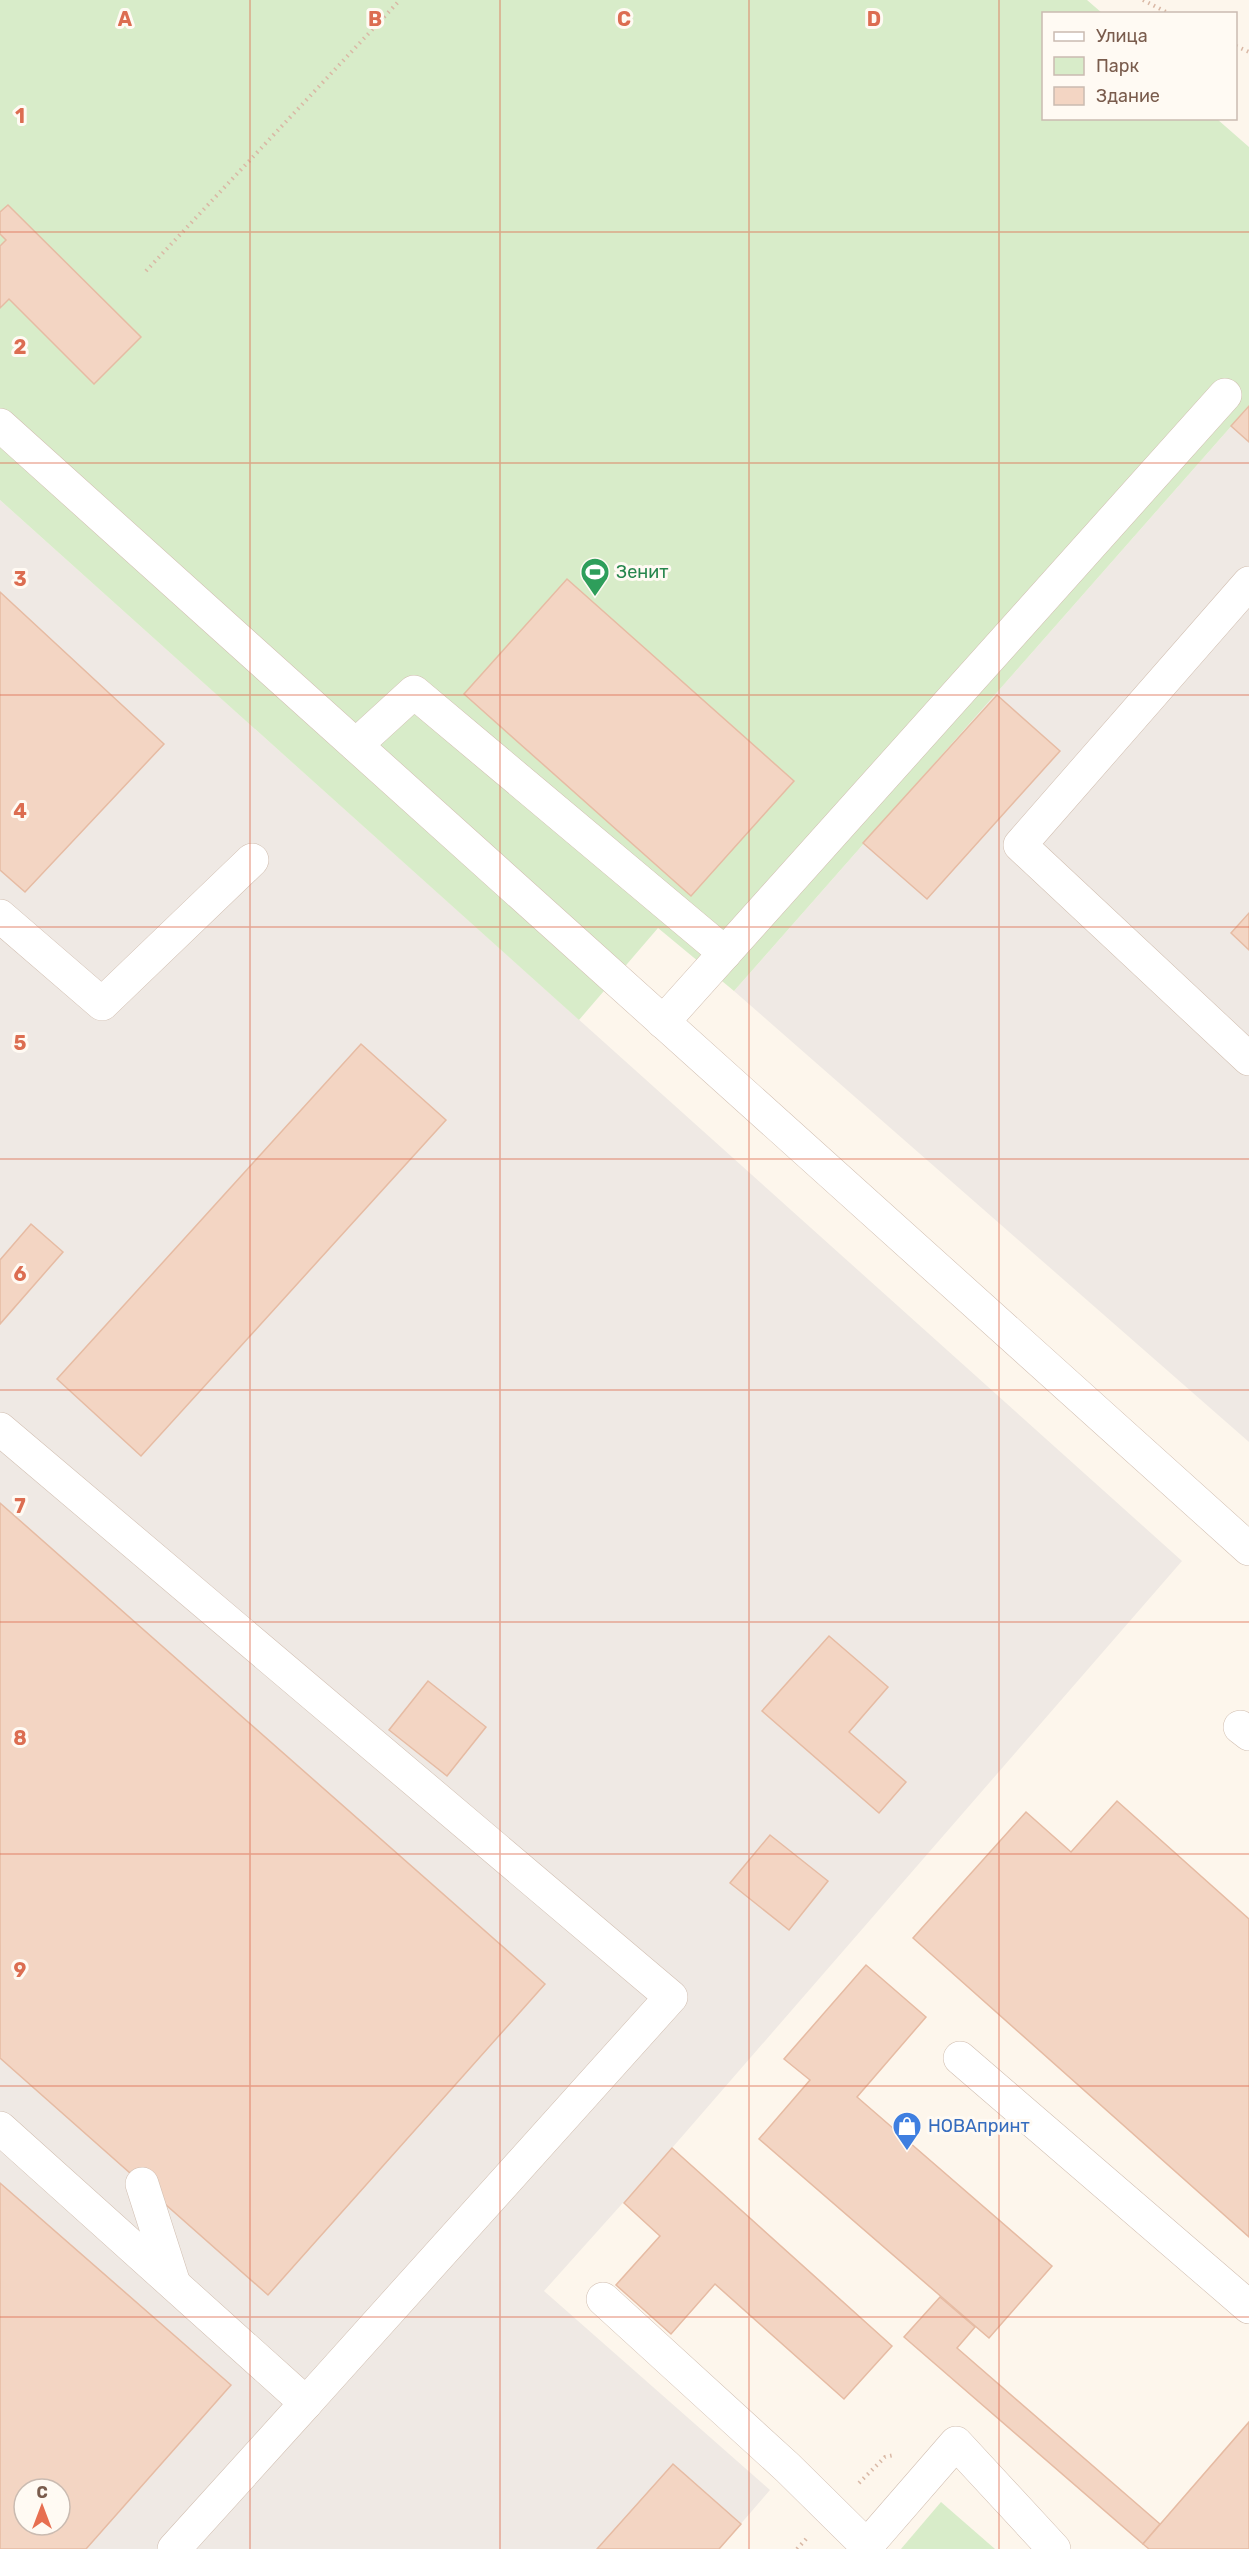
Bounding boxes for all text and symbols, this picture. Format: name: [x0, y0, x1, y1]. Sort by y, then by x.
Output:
text: A: [118, 7, 133, 31]
text: B: [368, 7, 382, 31]
text: C: [617, 7, 631, 31]
text: D: [867, 7, 881, 31]
legend: [1042, 12, 1237, 120]
text: Улица: [1096, 25, 1148, 47]
text: Парк: [1096, 55, 1140, 77]
text: Здание: [1096, 85, 1160, 107]
text: 1: [15, 104, 25, 128]
text: 2: [14, 335, 27, 359]
sports icon: Зенит: [579, 556, 611, 598]
place label: Зенит: [616, 561, 668, 583]
text: 3: [13, 567, 27, 591]
text: 4: [13, 799, 27, 823]
text: 5: [14, 1031, 27, 1055]
text: 6: [13, 1262, 27, 1286]
text: 7: [14, 1494, 26, 1518]
text: 8: [13, 1726, 27, 1750]
text: 9: [14, 1958, 27, 1982]
shop icon: НОВАпринт: [891, 2110, 923, 2152]
place label: НОВАпринт: [928, 2115, 1030, 2137]
north arrow: [12, 2477, 72, 2537]
text: С: [36, 2483, 48, 2502]

